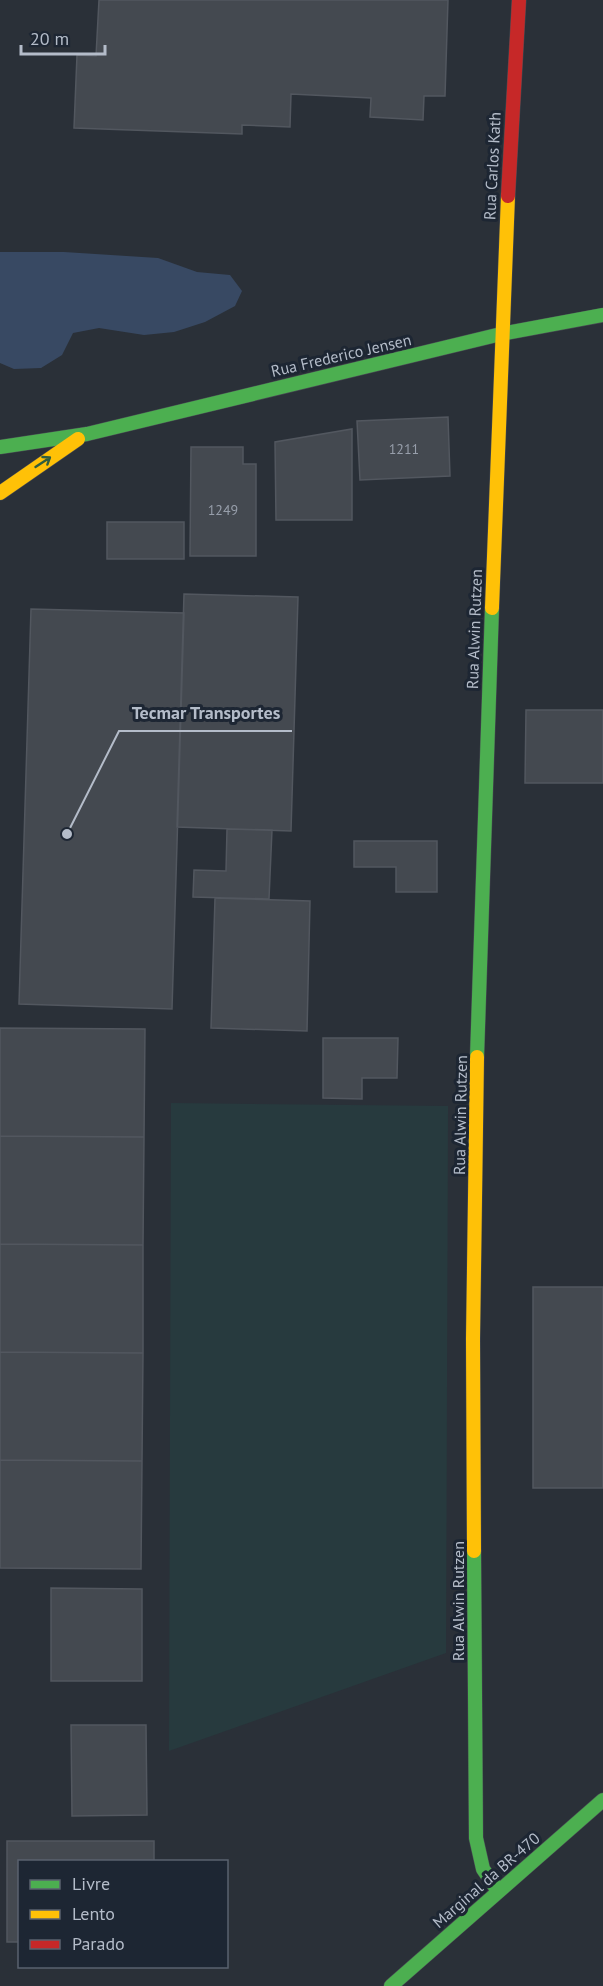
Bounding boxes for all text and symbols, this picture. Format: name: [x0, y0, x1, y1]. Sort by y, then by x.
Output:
scale bar: [21, 18, 105, 56]
text: 20 m: [30, 27, 69, 50]
street label: Rua Carlos Kath: [479, 111, 505, 221]
street label: Rua Frederico Jensen: [269, 329, 413, 381]
house number: 1211: [389, 440, 419, 458]
one-way arrow: [34, 456, 51, 468]
house number: 1249: [208, 501, 238, 519]
street label: Rua Alwin Rutzen: [462, 569, 486, 689]
callout: Tecmar Transportes: [119, 695, 292, 731]
text: Tecmar Transportes: [132, 701, 281, 724]
street label: Rua Alwin Rutzen: [449, 1055, 471, 1175]
street label: Rua Alwin Rutzen: [448, 1541, 468, 1661]
street label: Marginal da BR-470: [428, 1828, 544, 1932]
legend: [18, 1860, 228, 1968]
text: Livre: [72, 1872, 110, 1895]
text: Lento: [72, 1902, 115, 1925]
text: Parado: [72, 1932, 125, 1955]

